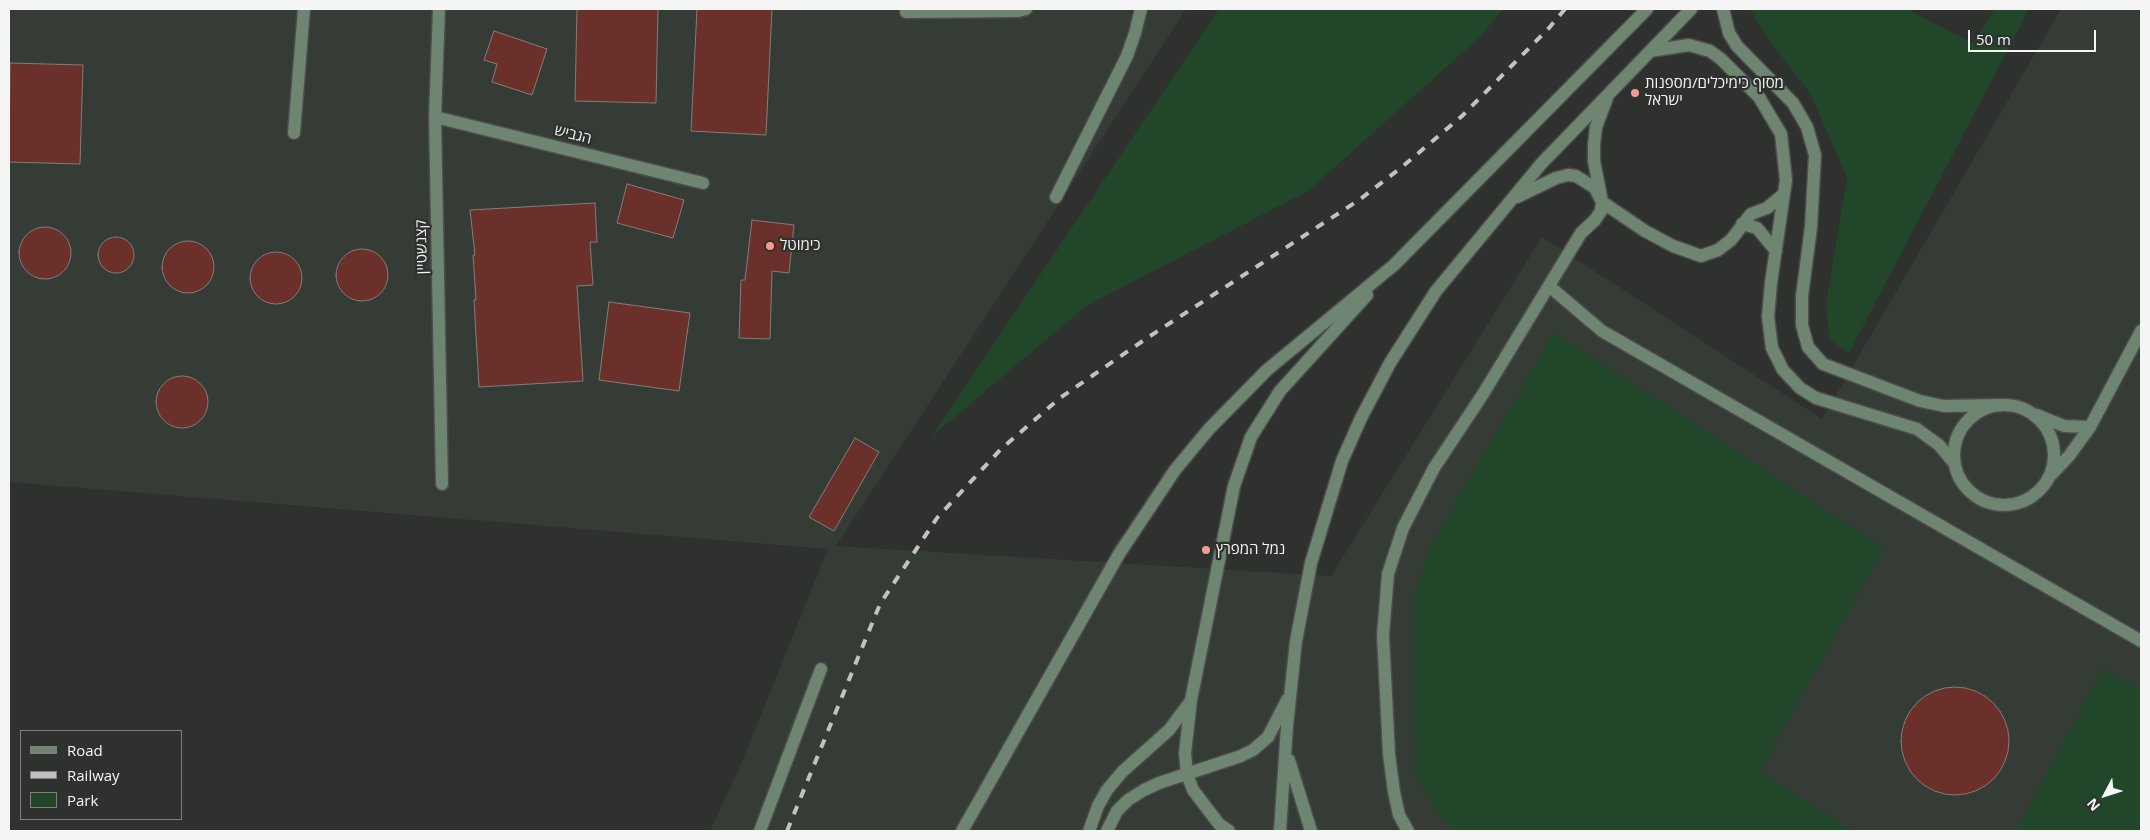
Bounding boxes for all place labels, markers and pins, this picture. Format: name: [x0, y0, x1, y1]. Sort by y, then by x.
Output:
place label: מסוף כימיכלים/מספנות ישראל: [1645, 75, 1784, 110]
marker: מסוף כימיכלים/מספנות ישראל: [1629, 87, 1641, 99]
place label: כימוטל: [780, 237, 821, 255]
marker: כימוטל: [764, 240, 776, 252]
place label: נמל המפרץ: [1216, 541, 1285, 559]
marker: נמל המפרץ: [1200, 544, 1212, 556]

